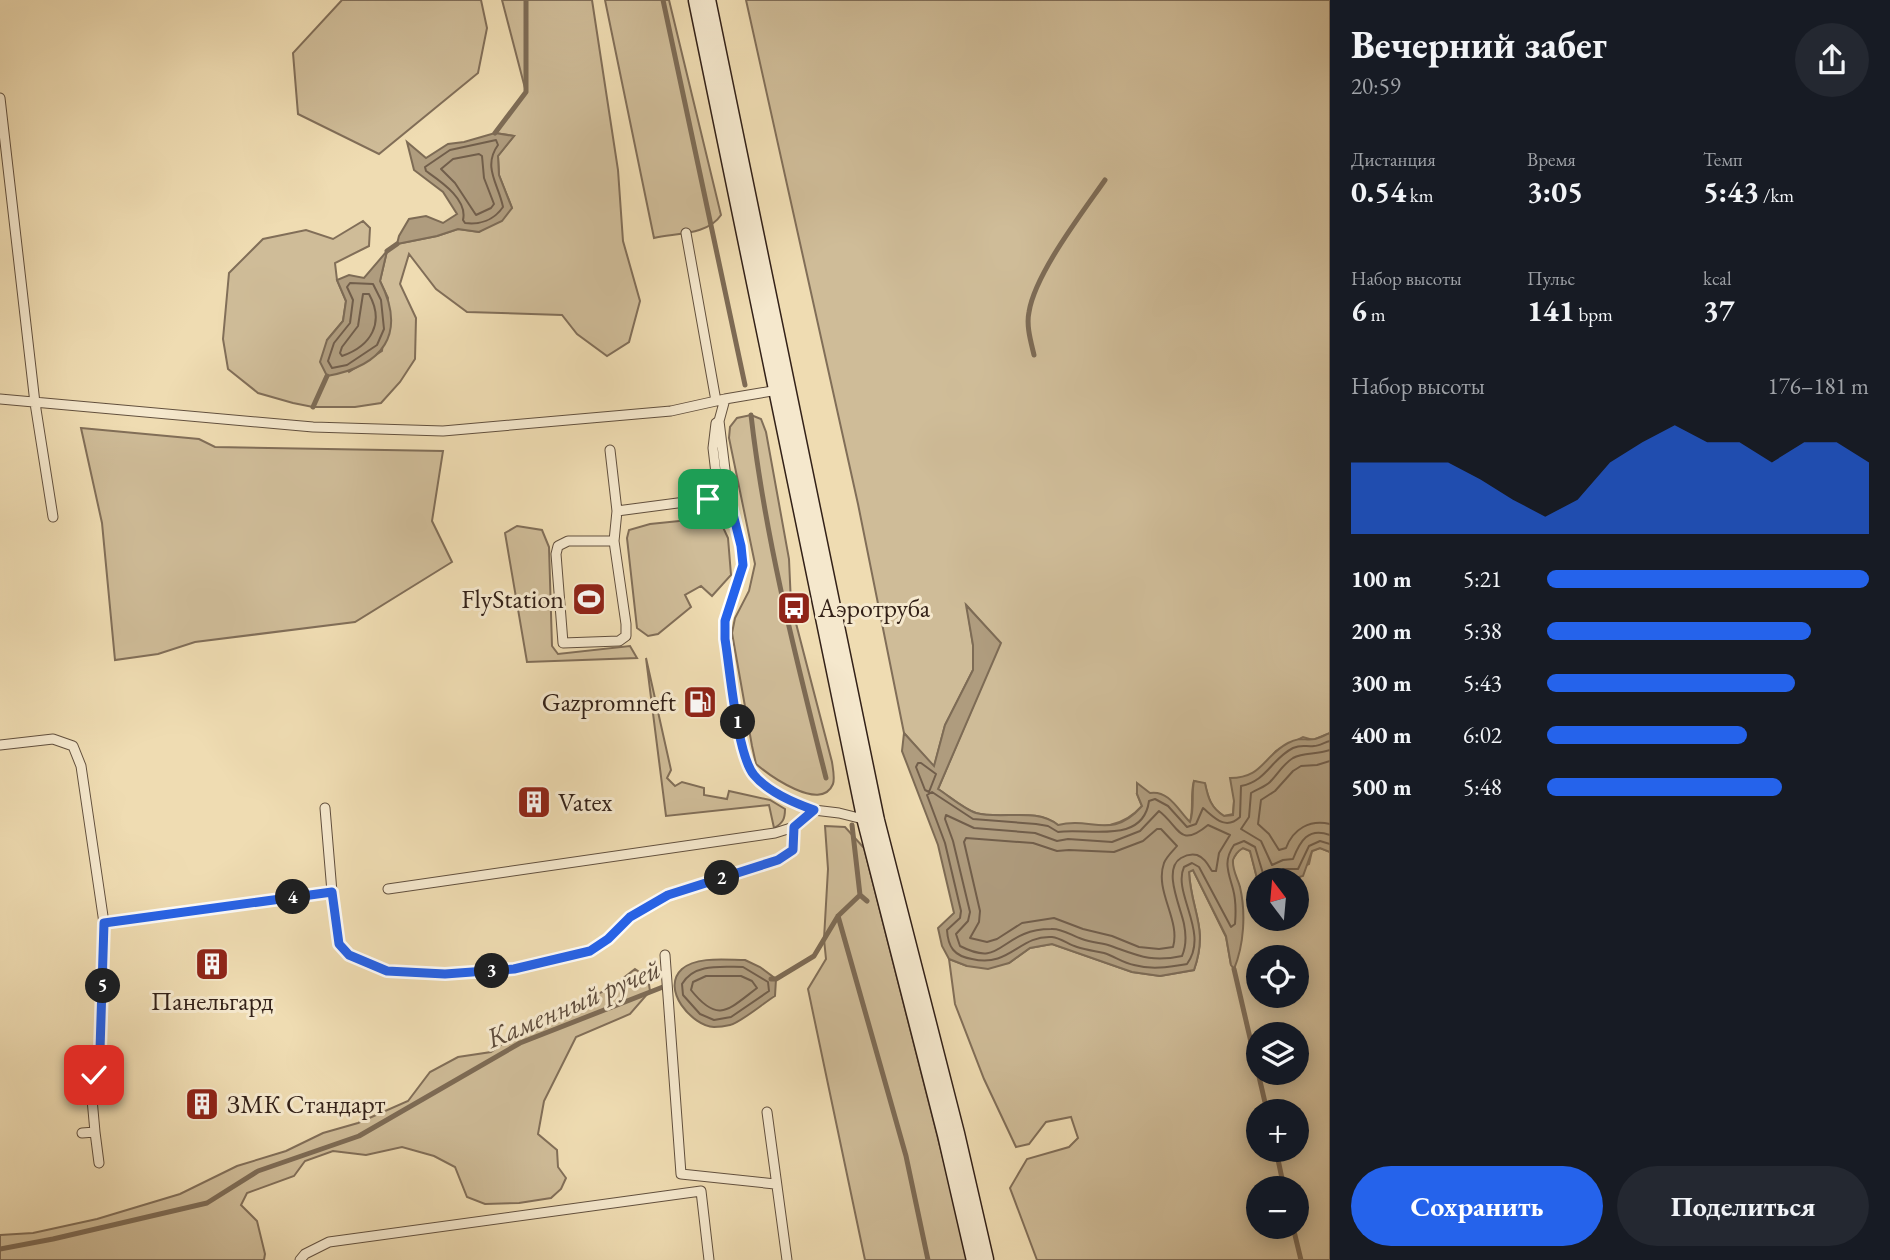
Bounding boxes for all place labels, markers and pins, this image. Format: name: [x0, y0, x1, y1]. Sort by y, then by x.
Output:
pin: [678, 469, 738, 529]
sports icon: FlyStation: [570, 580, 608, 618]
place label: FlyStation: [461, 582, 564, 616]
bus stop icon: Аэротруба: [775, 589, 813, 627]
place label: Аэротруба: [817, 591, 931, 625]
fuel station icon: Gazpromneft: [681, 683, 719, 721]
place label: Gazpromneft: [542, 685, 676, 719]
pin: 1: [720, 704, 756, 740]
building icon: Vatex: [515, 783, 553, 821]
place label: Vatex: [558, 785, 613, 819]
pin: 2: [704, 860, 740, 896]
pin: 4: [276, 880, 310, 914]
building icon: Панельгард: [193, 945, 231, 983]
pin: 3: [475, 954, 510, 988]
pin: 5: [86, 968, 120, 1004]
place label: Панельгард: [151, 984, 273, 1018]
pin: [64, 1045, 124, 1105]
building icon: ЗМК Стандарт: [183, 1085, 221, 1123]
place label: ЗМК Стандарт: [227, 1087, 386, 1121]

